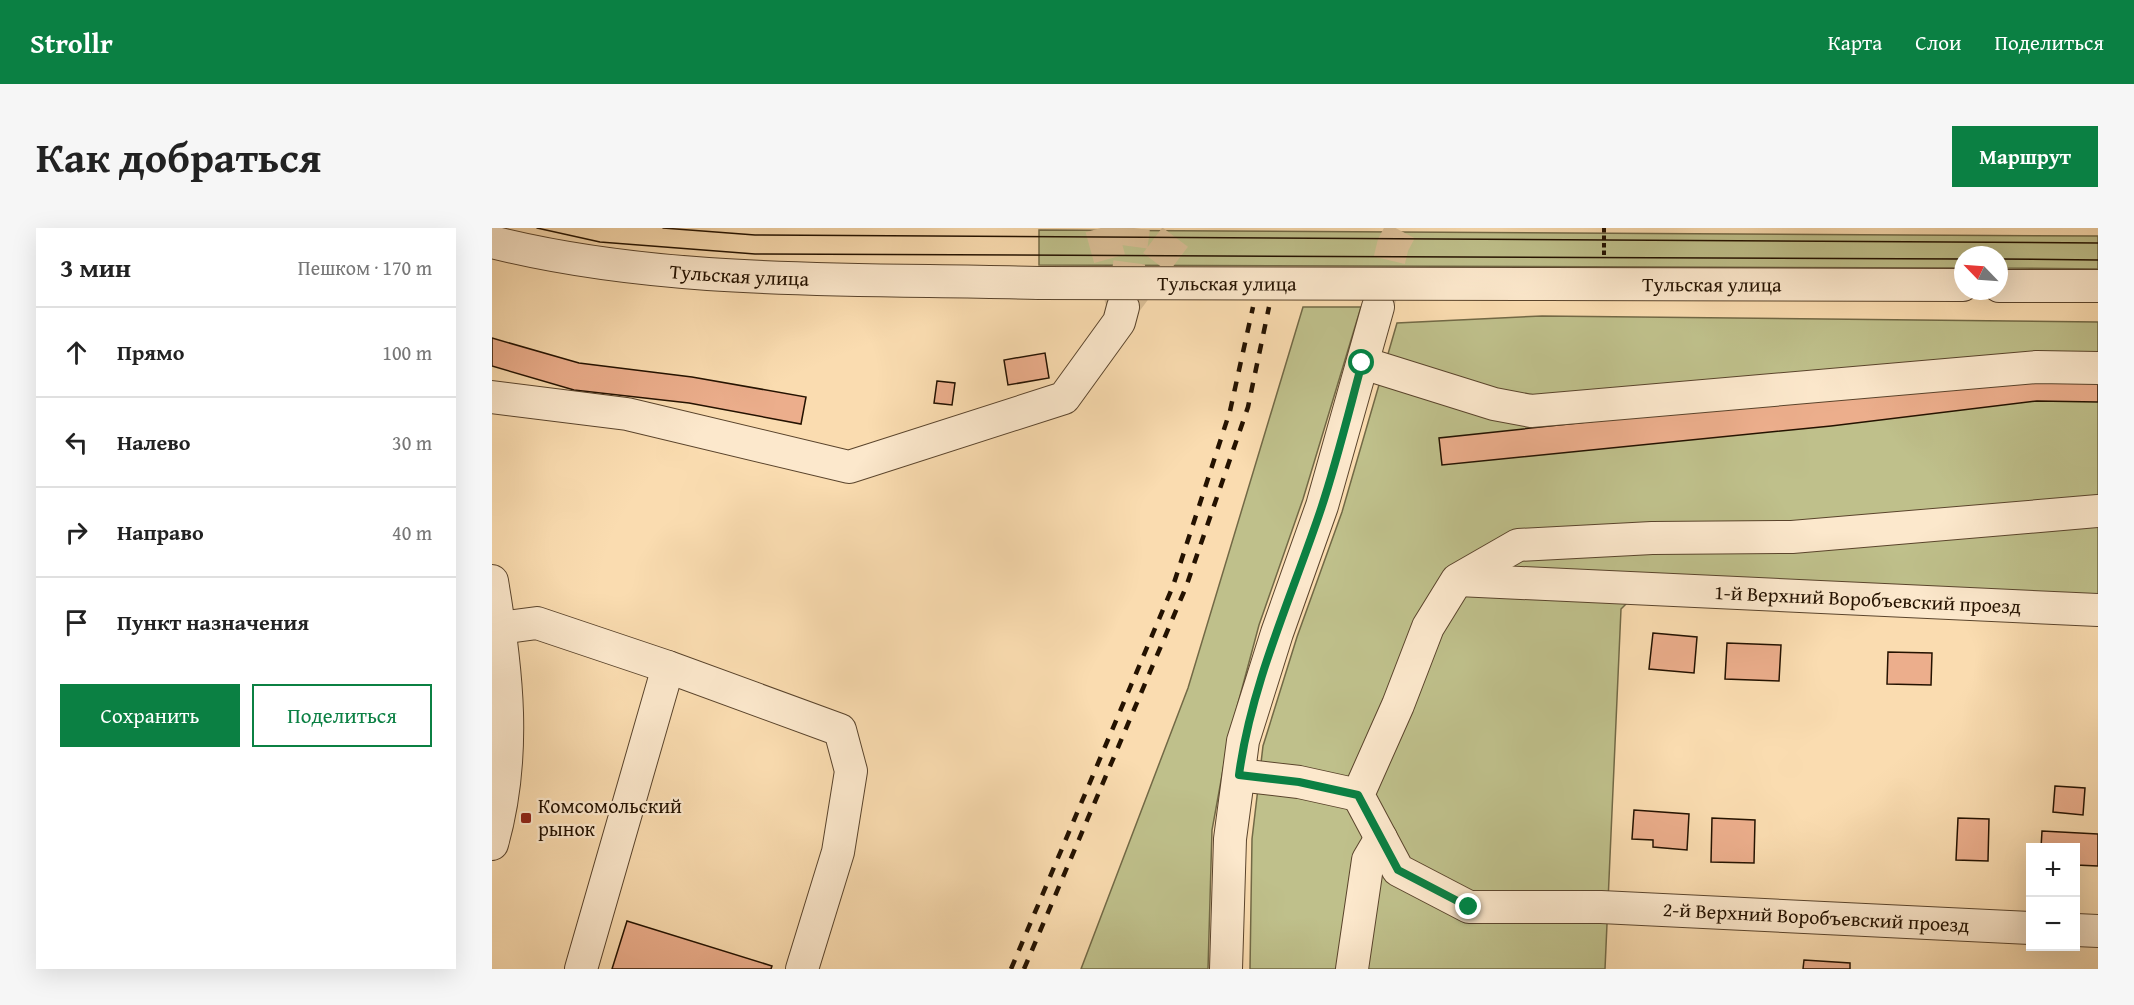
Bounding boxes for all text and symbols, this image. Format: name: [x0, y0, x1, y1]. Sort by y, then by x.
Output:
text: Strollr: [30, 22, 113, 63]
text: Карта: [1828, 27, 1882, 58]
text: Слои: [1915, 27, 1961, 58]
text: Поделиться: [1994, 27, 2104, 58]
text: Как добраться: [36, 126, 321, 187]
button: Маршрут: [1952, 126, 2098, 187]
north arrow: [1954, 246, 2008, 300]
text: 3 мин: [60, 248, 131, 287]
text: Пешком · 170 m: [298, 253, 432, 282]
street label: Тульская улица: [669, 256, 810, 293]
street label: Тульская улица: [1157, 268, 1297, 298]
street label: Тульская улица: [1642, 269, 1782, 299]
icon: ahead: [60, 336, 93, 369]
text: Прямо: [117, 336, 184, 368]
text: 100 m: [382, 338, 432, 367]
route start: [1348, 349, 1374, 375]
icon: left: [60, 426, 93, 459]
text: Налево: [117, 426, 190, 458]
text: 30 m: [392, 428, 432, 457]
icon: right: [60, 516, 93, 549]
text: Направо: [117, 516, 204, 548]
text: 40 m: [392, 518, 432, 547]
street label: 1-й Верхний Воробъевский проезд: [1714, 577, 2022, 620]
icon: arrive: [60, 606, 93, 639]
text: Пункт назначения: [117, 606, 309, 638]
button: Сохранить: [60, 684, 240, 747]
button: Поделиться: [252, 684, 432, 747]
place label: Комсомольский рынок: [538, 791, 682, 843]
marker: Комсомольский рынок: [519, 811, 533, 825]
map controls: [2026, 843, 2080, 951]
button: +: [2026, 843, 2080, 897]
route end: [1455, 893, 1481, 919]
street label: 2-й Верхний Воробъевский проезд: [1662, 894, 1970, 939]
button: −: [2026, 897, 2080, 951]

